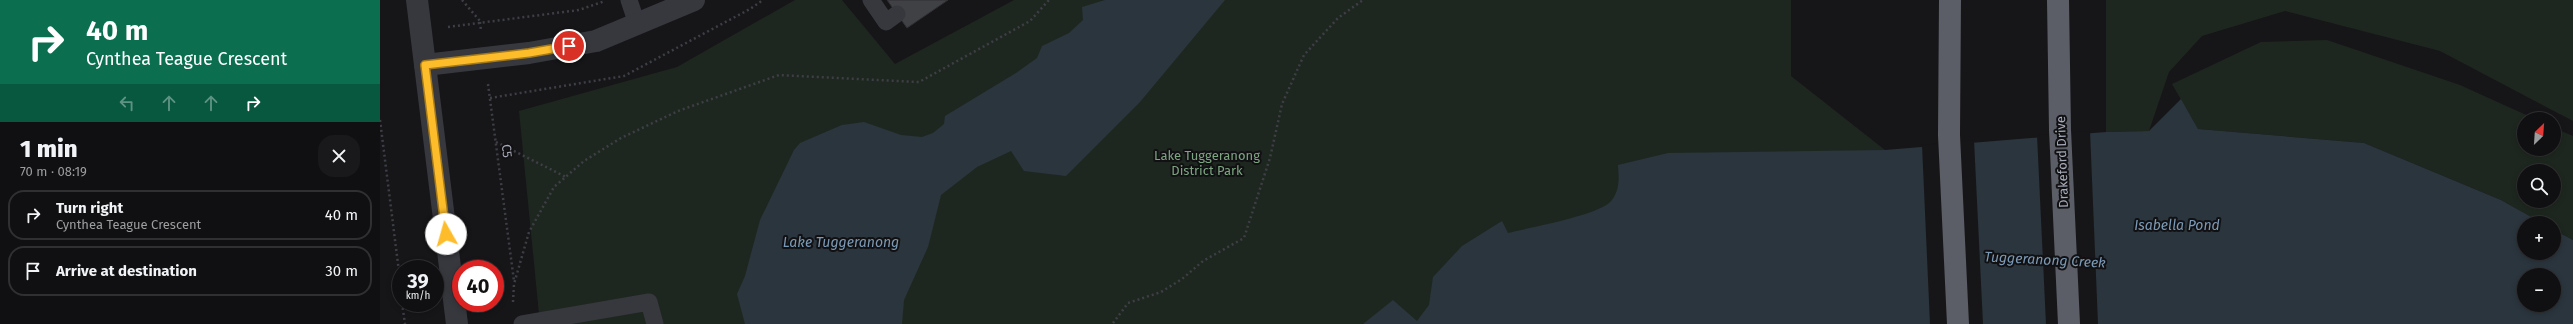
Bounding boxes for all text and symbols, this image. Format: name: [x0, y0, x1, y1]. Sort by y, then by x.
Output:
text: 40 m: [86, 14, 149, 47]
icon: right: [20, 16, 72, 68]
pin: [552, 29, 586, 63]
icon: arrive: [558, 35, 580, 57]
text: Cynthea Teague Crescent: [86, 48, 287, 70]
icon: left: [116, 92, 138, 114]
icon: ahead: [158, 92, 180, 114]
icon: ahead: [200, 92, 222, 114]
icon: right: [242, 92, 264, 114]
north arrow: [2517, 112, 2561, 156]
map controls: [2517, 112, 2561, 312]
street label: Drakeford Drive: [2053, 116, 2071, 208]
text: 1 min: [20, 135, 78, 163]
button: close: [318, 135, 360, 177]
street label: C5: [499, 143, 515, 159]
park label: Lake Tuggeranong District Park: [1154, 148, 1260, 178]
text: 70 m · 08:19: [20, 164, 87, 179]
button: search: [2517, 164, 2561, 208]
text: Turn right: [56, 199, 123, 217]
icon: right: [22, 204, 44, 226]
text: 40 m: [325, 206, 358, 224]
position arrow: [425, 213, 467, 255]
button: +: [2517, 216, 2561, 260]
text: Cynthea Teague Crescent: [56, 217, 201, 232]
water label: Isabella Pond: [2134, 217, 2220, 234]
water label: Lake Tuggeranong: [783, 234, 899, 251]
water label: Tuggeranong Creek: [1984, 248, 2107, 272]
icon: arrive: [22, 260, 44, 282]
speed limit sign: 40: [452, 260, 504, 312]
text: Arrive at destination: [56, 262, 197, 280]
text: 30 m: [325, 262, 358, 280]
button: −: [2517, 268, 2561, 312]
text: 39: [407, 269, 429, 293]
text: km/h: [406, 290, 430, 302]

